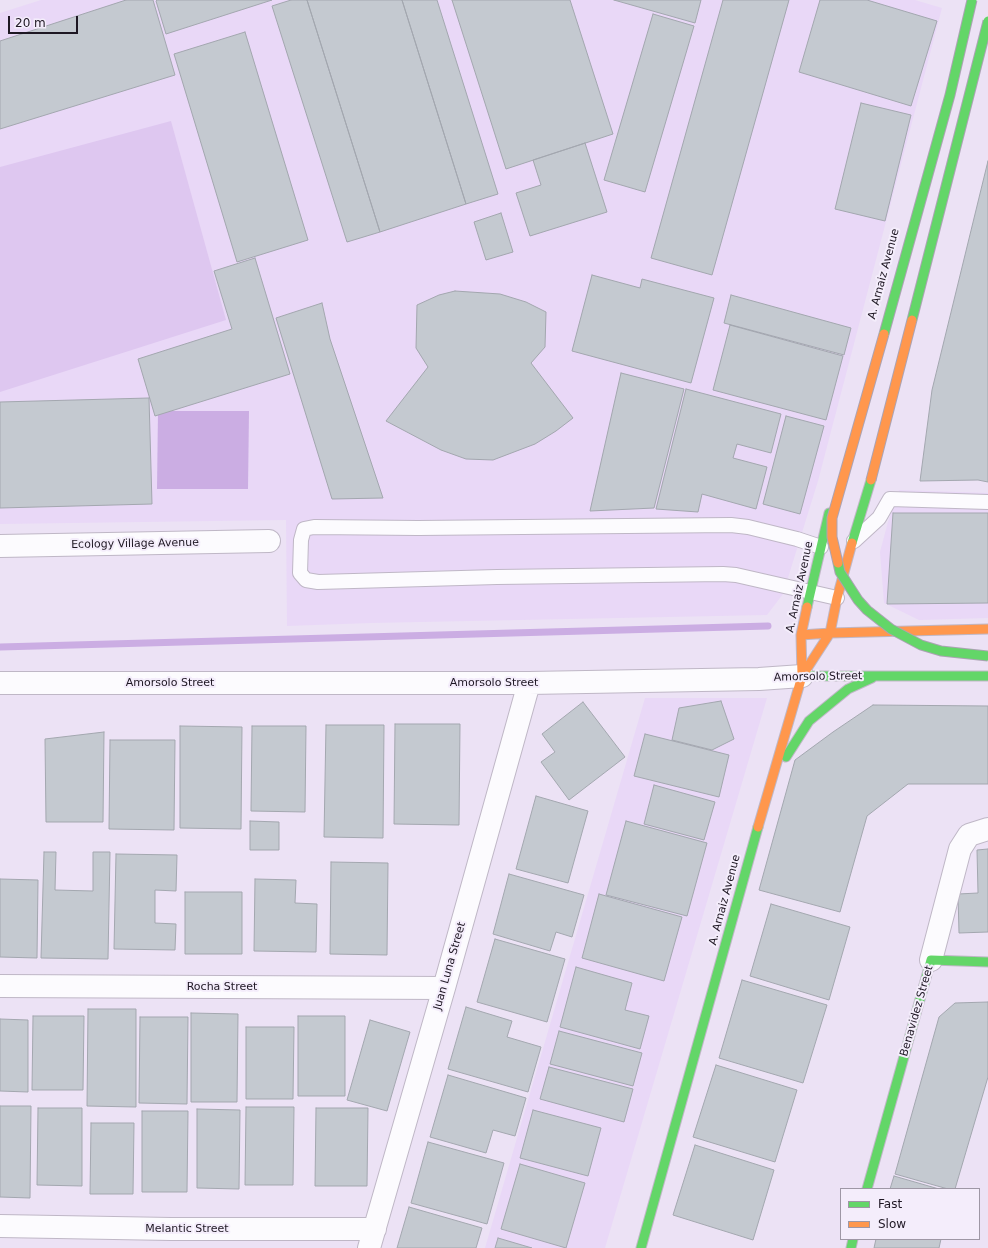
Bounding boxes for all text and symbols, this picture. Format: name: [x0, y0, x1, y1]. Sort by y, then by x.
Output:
scale bar: [10, 8, 80, 34]
text: 20 m: [15, 16, 46, 30]
street label: A. Arnaiz Avenue: [866, 227, 902, 321]
street label: Ecology Village Avenue: [71, 536, 199, 552]
street label: A. Arnaiz Avenue: [784, 540, 816, 634]
street label: Amorsolo Street: [774, 670, 862, 684]
street label: Amorsolo Street: [126, 676, 214, 690]
street label: Amorsolo Street: [450, 676, 538, 690]
street label: A. Arnaiz Avenue: [707, 853, 743, 947]
street label: Juan Luna Street: [431, 920, 469, 1012]
street label: Benavidez Street: [898, 964, 936, 1058]
street label: Rocha Street: [187, 980, 257, 994]
legend: [840, 1188, 980, 1240]
text: Fast: [878, 1197, 902, 1211]
text: Slow: [878, 1217, 906, 1231]
street label: Melantic Street: [145, 1222, 229, 1236]

